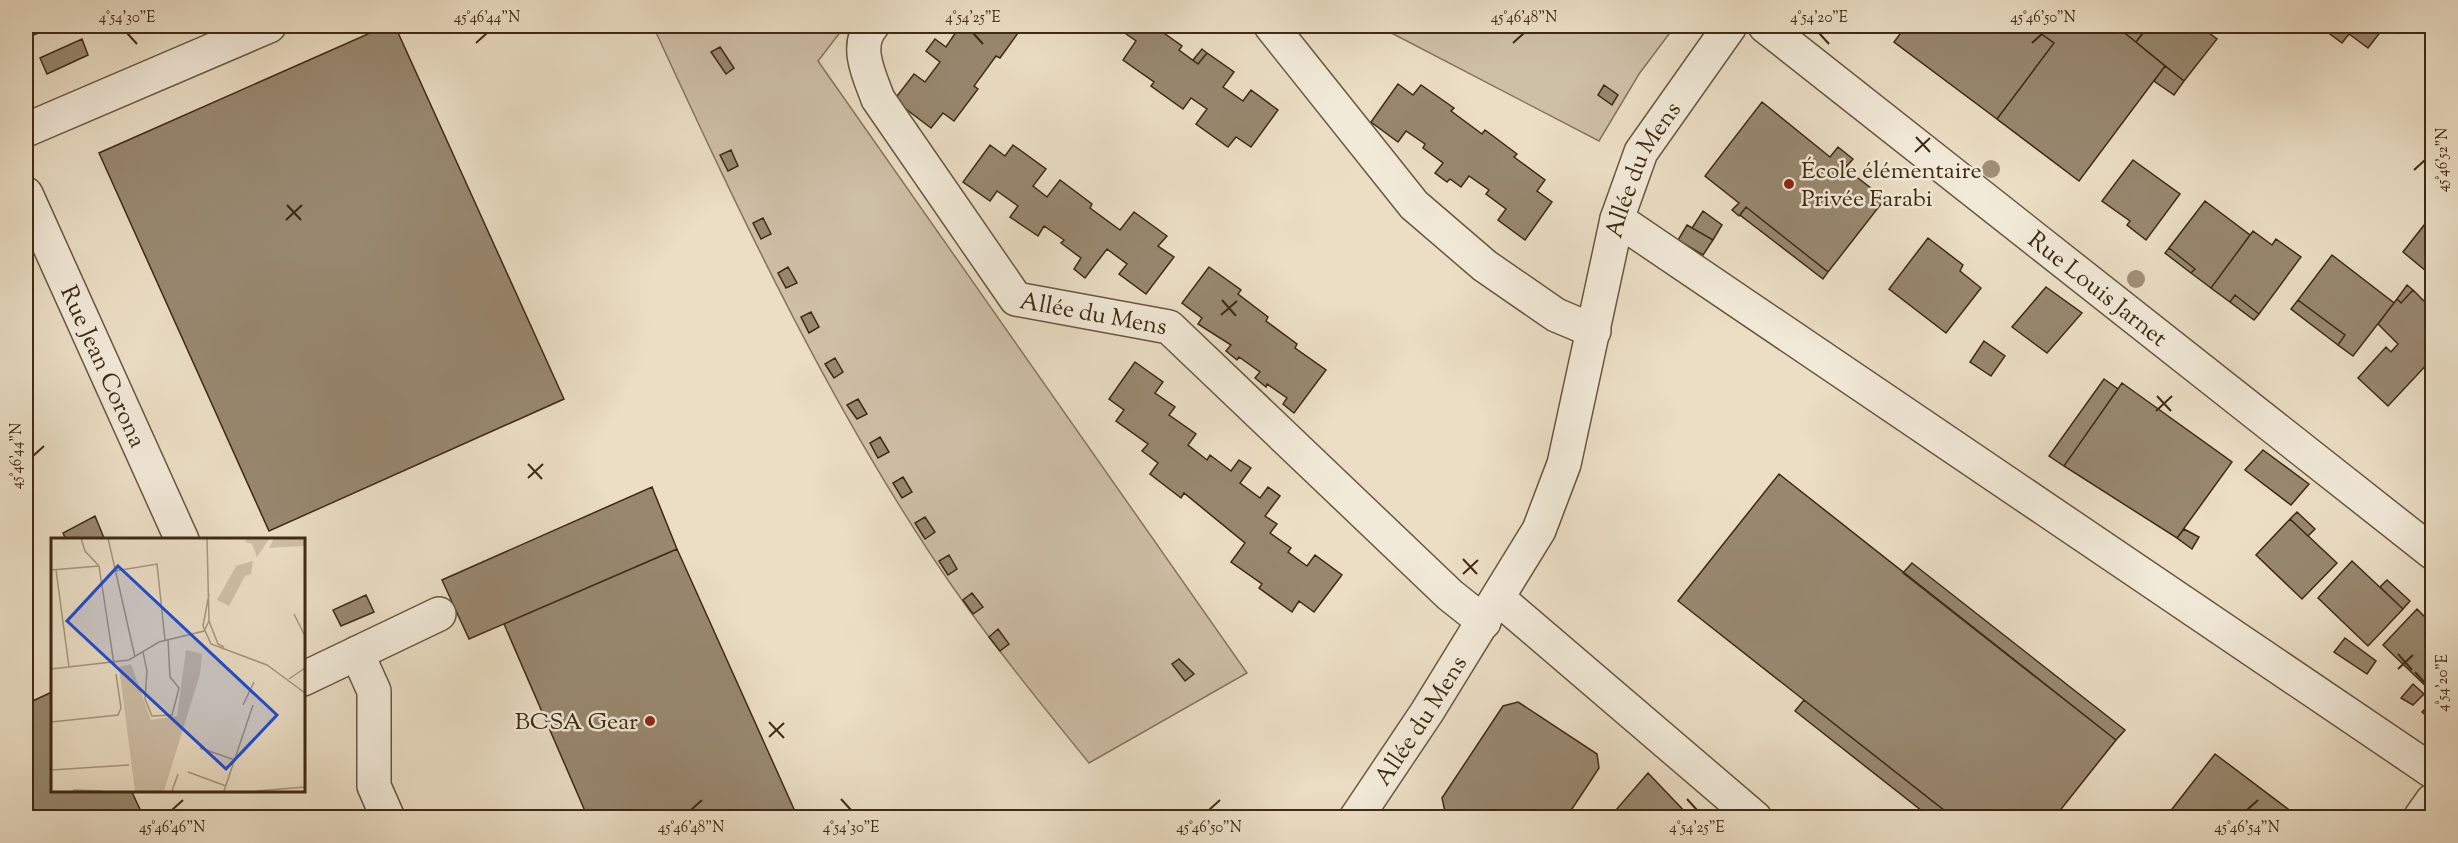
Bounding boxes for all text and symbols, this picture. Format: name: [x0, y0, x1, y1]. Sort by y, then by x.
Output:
text: 4°54'30"E: [99, 8, 155, 29]
text: 45°46'44"N: [454, 8, 520, 29]
text: 4°54'25"E: [945, 8, 1001, 29]
text: 45°46'48"N: [1491, 8, 1557, 29]
text: 4°54'20"E: [1790, 8, 1848, 29]
text: 45°46'50"N: [2010, 8, 2076, 29]
street label: Allée du Mens: [1598, 95, 1690, 242]
text: 45°46'52"N: [2433, 128, 2454, 192]
place label: École élémentaire Privée Farabi: [1801, 155, 1982, 217]
marker: École élémentaire Privée Farabi: [1782, 177, 1796, 191]
street label: Rue Louis Jarnet: [2020, 224, 2174, 356]
street label: Rue Jean Corona: [51, 281, 153, 454]
street label: Allée du Mens: [1017, 285, 1169, 345]
text: 45°46'44"N: [7, 423, 28, 489]
inset map: [51, 538, 304, 792]
street label: Allée du Mens: [1367, 650, 1477, 793]
text: 4°54'20"E: [2433, 654, 2454, 712]
place label: BCSA Gear: [515, 706, 638, 740]
marker: BCSA Gear: [643, 714, 657, 728]
text: 45°46'46"N: [139, 818, 205, 839]
text: 45°46'48"N: [658, 818, 724, 839]
text: 4°54'30"E: [823, 818, 879, 839]
text: 45°46'50"N: [1176, 818, 1242, 839]
text: 4°54'25"E: [1669, 818, 1725, 839]
text: 45°46'54"N: [2214, 818, 2280, 839]

